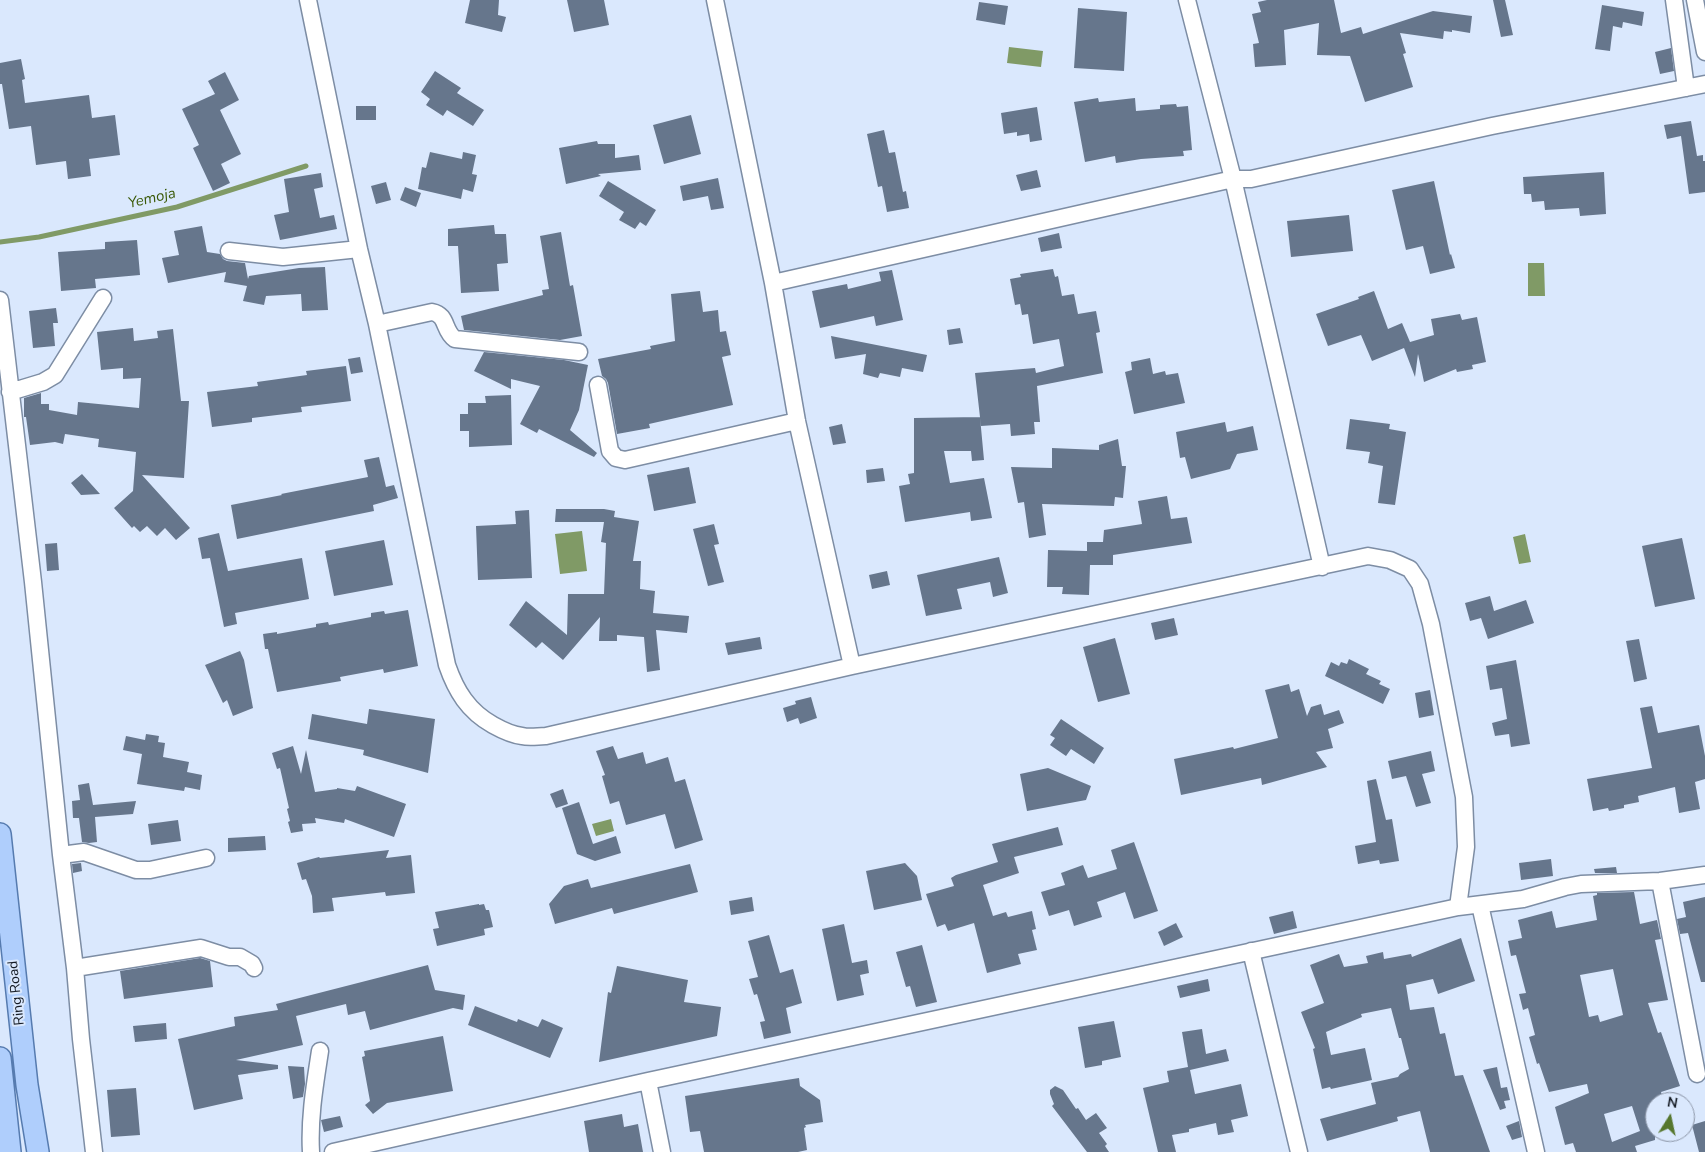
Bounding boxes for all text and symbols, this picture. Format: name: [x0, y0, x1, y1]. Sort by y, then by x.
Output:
water label: Yemoja: [126, 185, 178, 213]
street label: Ring Road: [5, 960, 29, 1026]
north arrow: [1645, 1092, 1695, 1142]
text: N: [1666, 1092, 1679, 1113]

